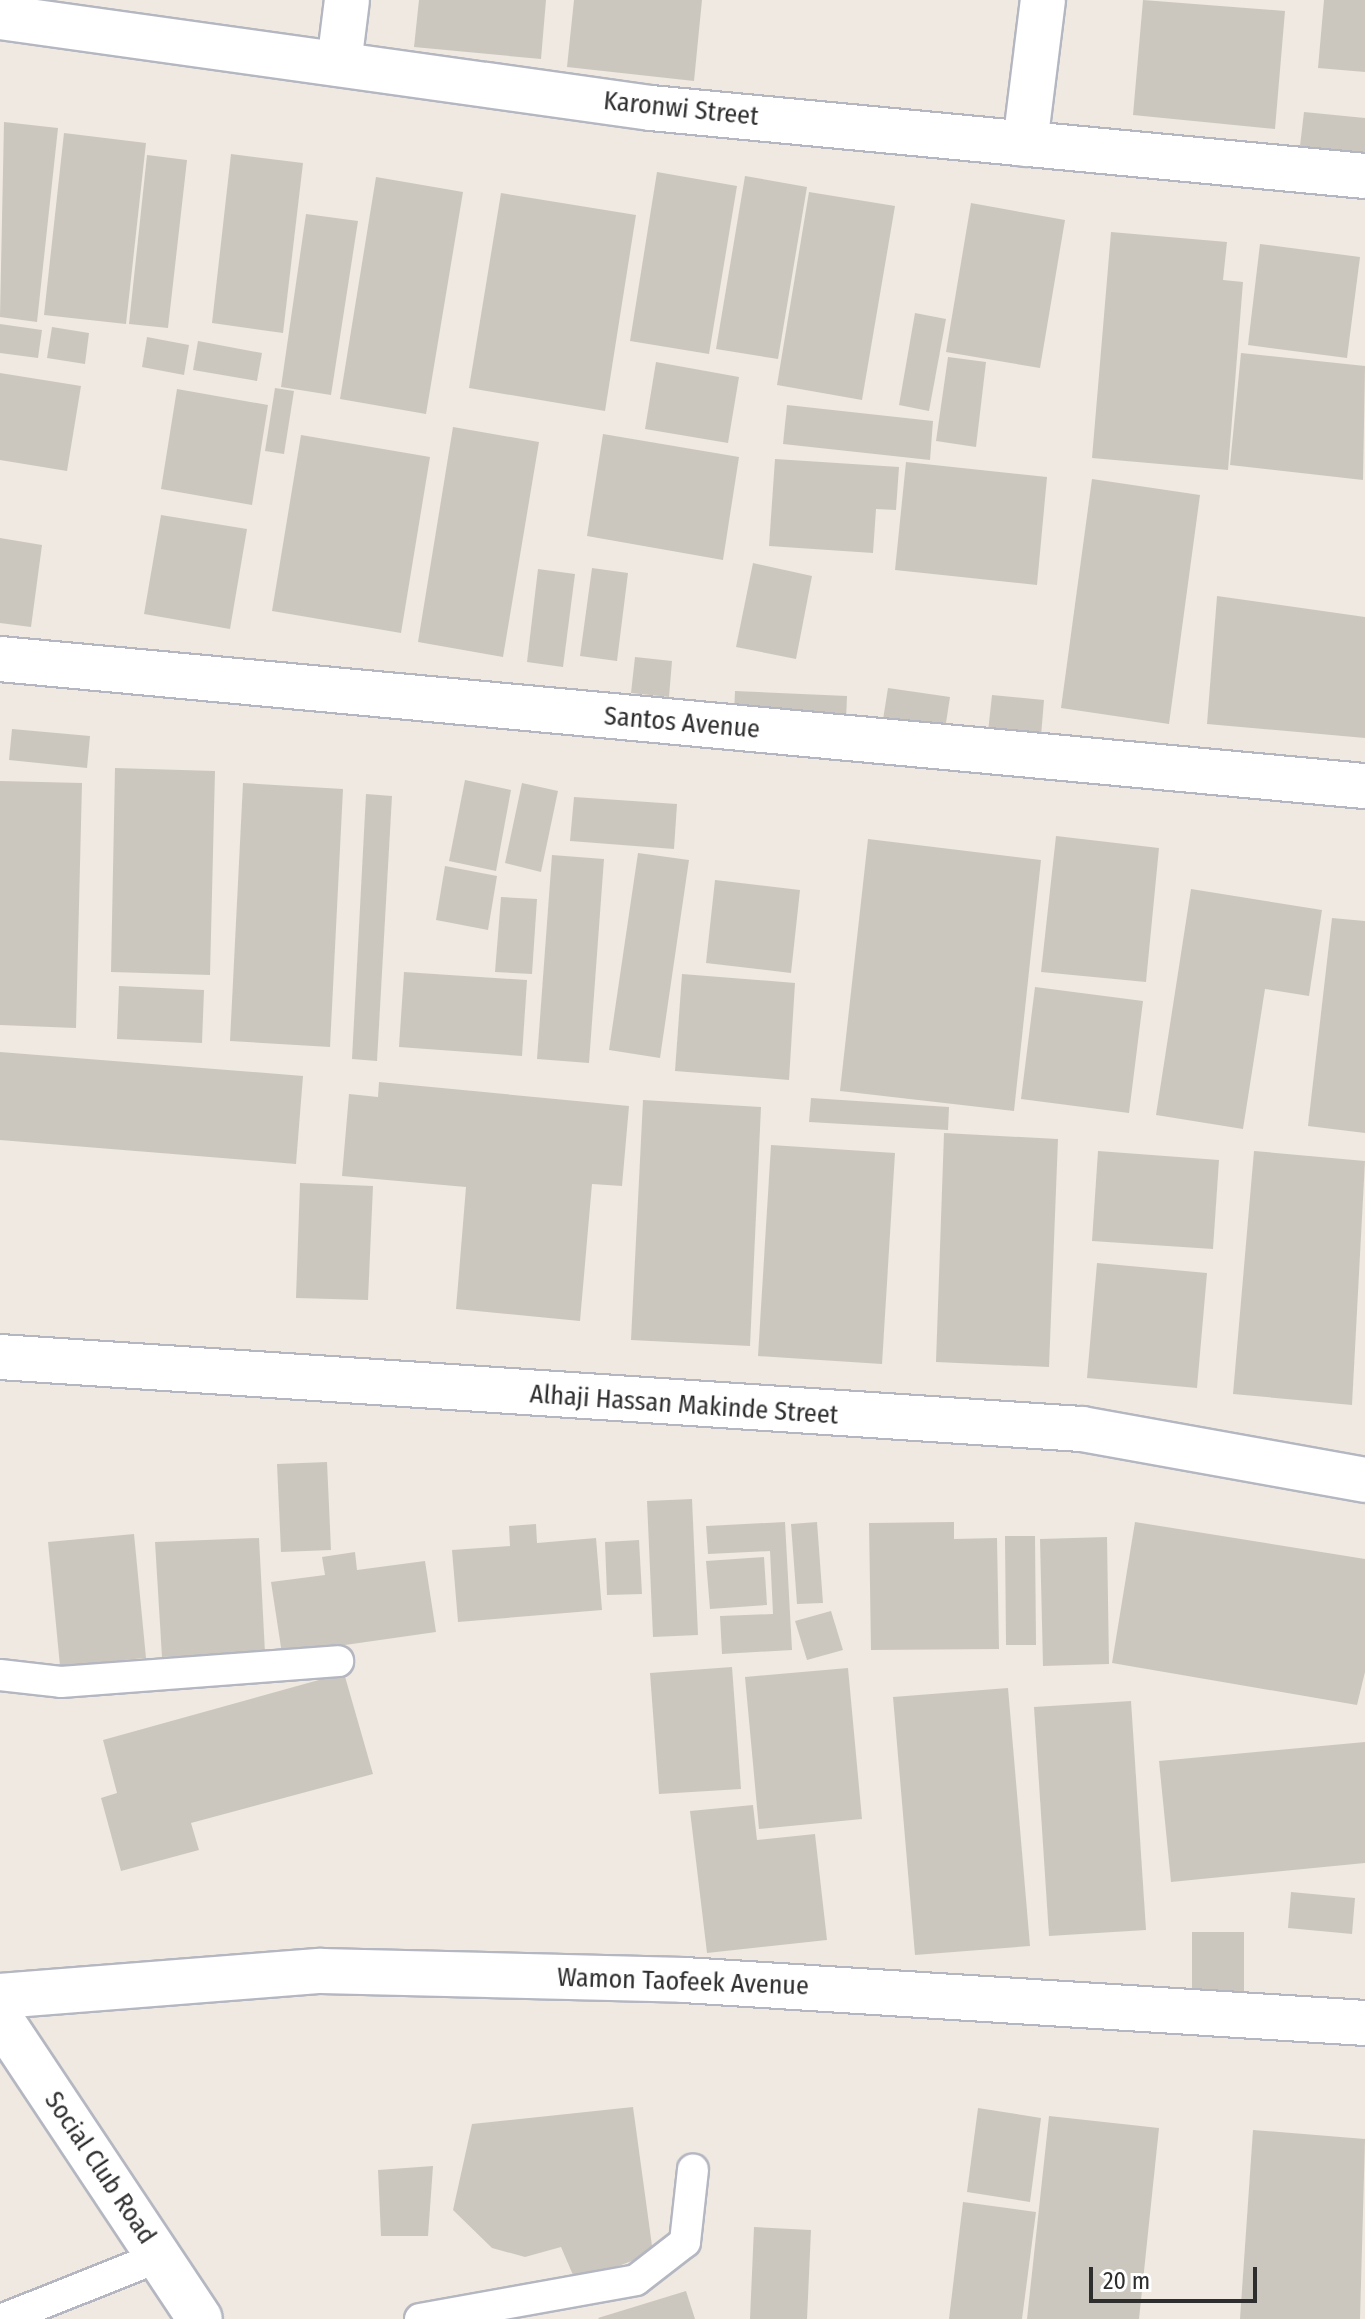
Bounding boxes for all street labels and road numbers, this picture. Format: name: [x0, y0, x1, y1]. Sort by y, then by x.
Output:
street label: Karonwi Street: [602, 85, 760, 133]
street label: Santos Avenue: [603, 701, 761, 745]
street label: Alhaji Hassan Makinde Street: [529, 1379, 839, 1431]
street label: Wamon Taofeek Avenue: [557, 1962, 809, 2002]
street label: Social Club Road: [38, 2086, 162, 2250]

